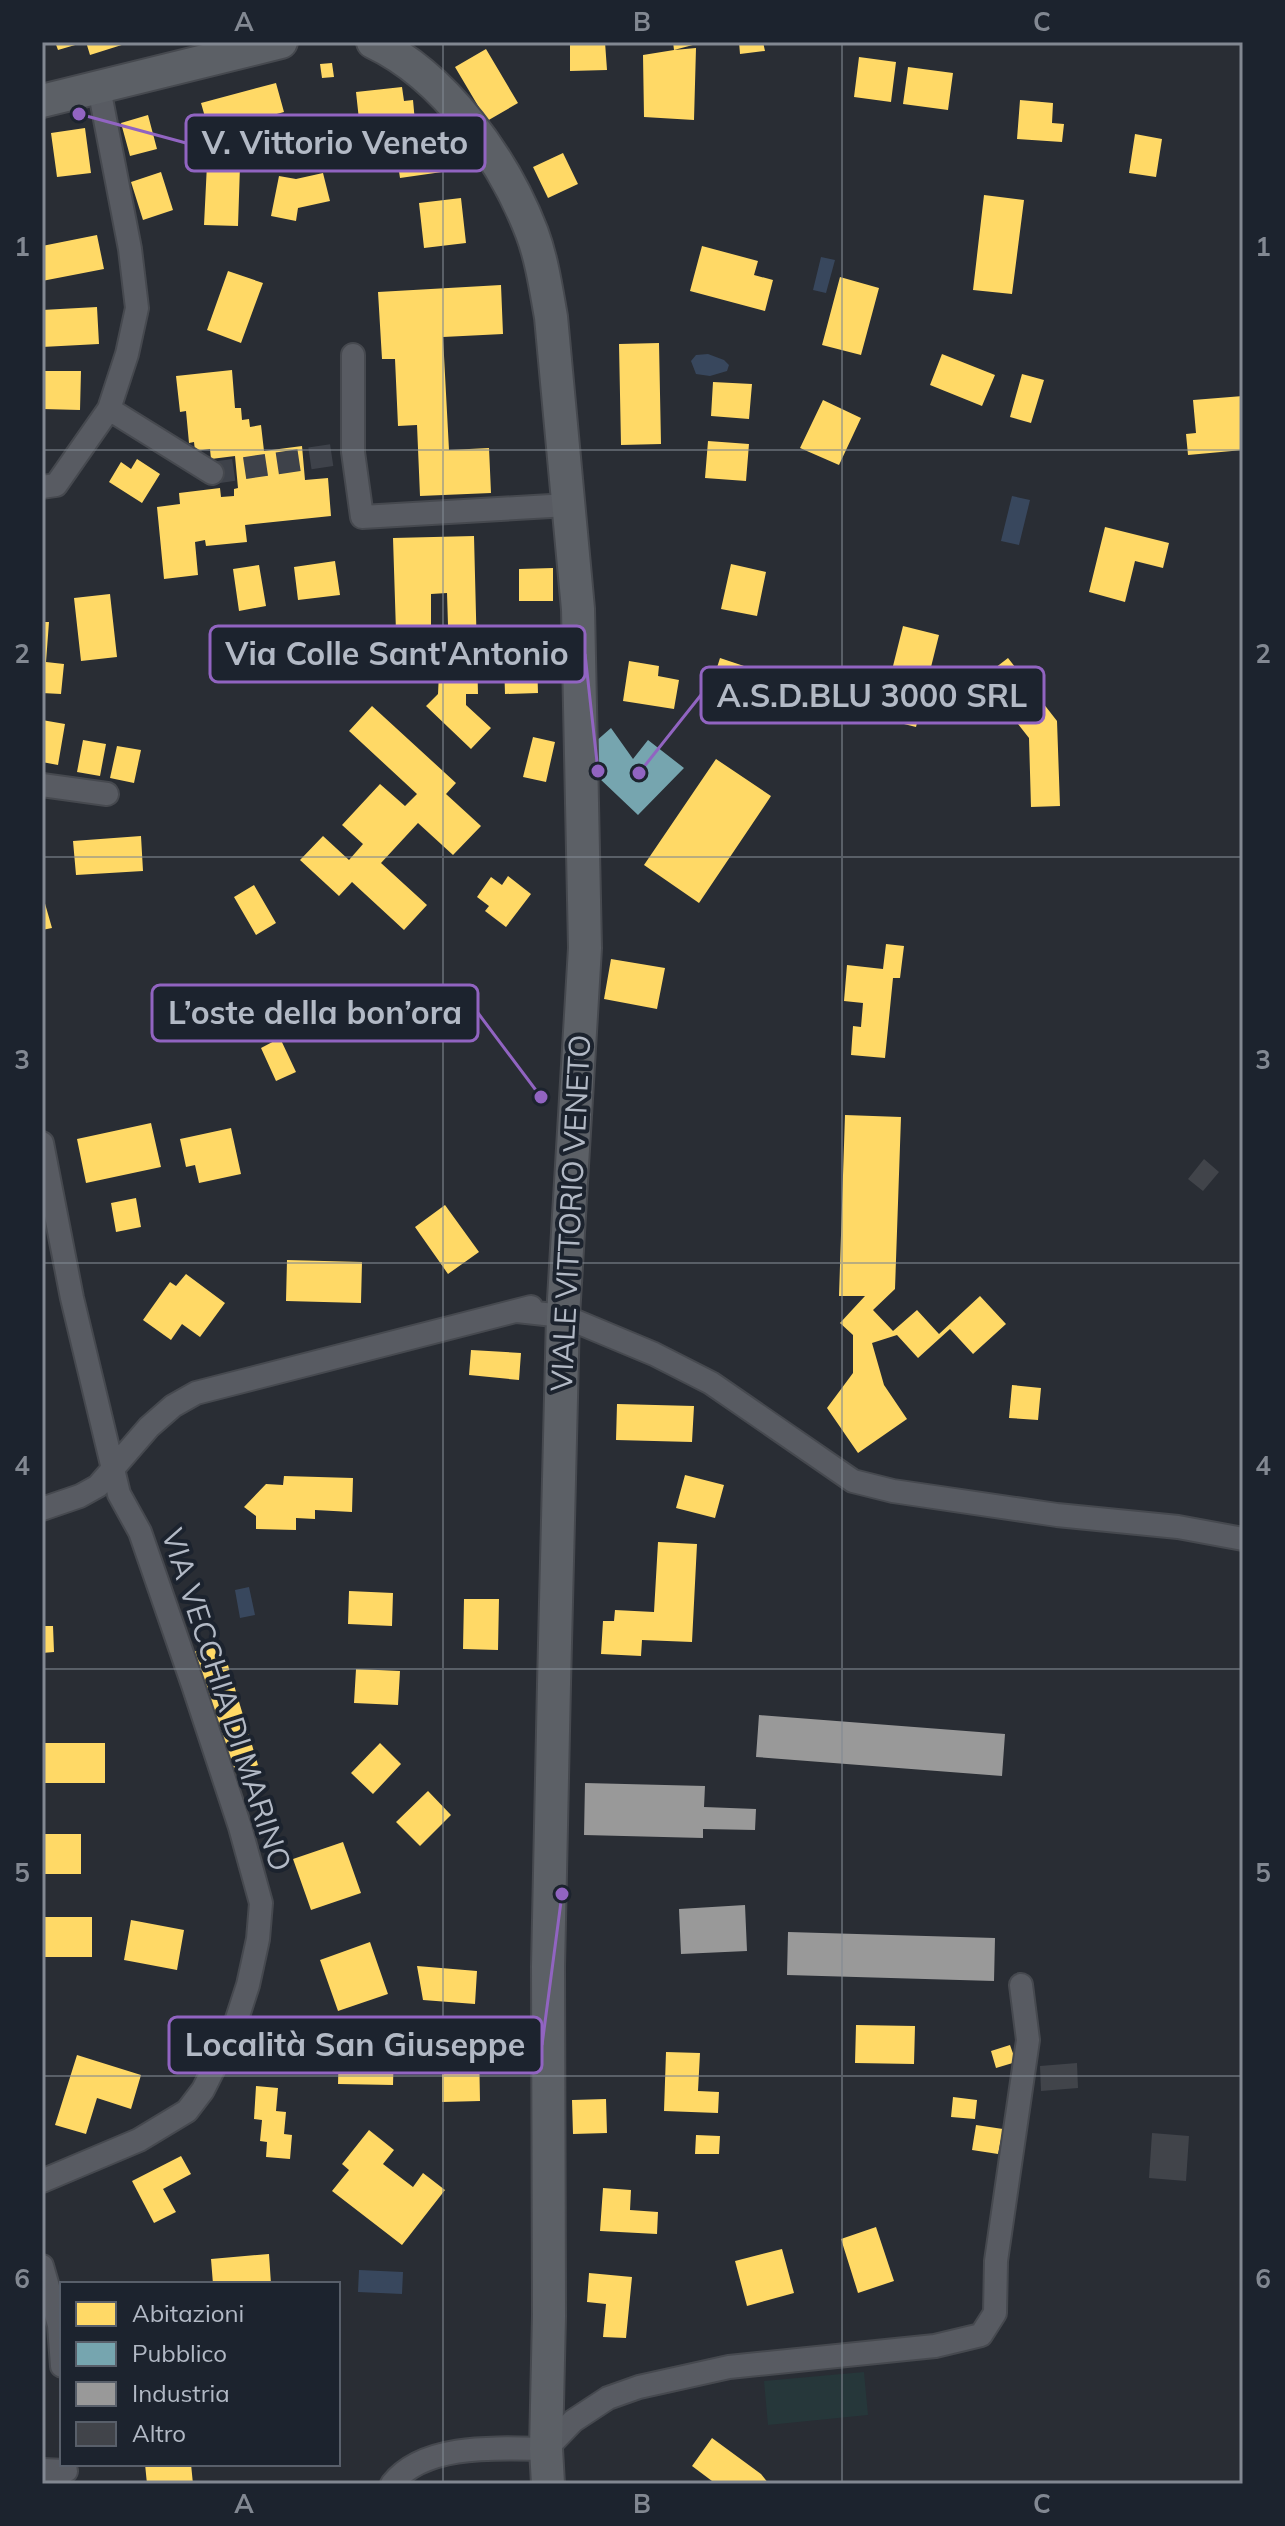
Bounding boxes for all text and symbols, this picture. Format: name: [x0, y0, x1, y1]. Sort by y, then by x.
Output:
text: A: [234, 5, 254, 38]
text: B: [633, 5, 651, 38]
text: C: [1033, 5, 1051, 38]
callout: V. Vittorio Veneto: [186, 115, 485, 171]
text: V. Vittorio Veneto: [201, 122, 468, 162]
text: 1: [14, 230, 30, 263]
text: 1: [1255, 230, 1271, 263]
callout: Via Colle Sant'Antonio: [210, 626, 585, 682]
text: Via Colle Sant'Antonio: [224, 633, 569, 673]
text: 2: [14, 637, 30, 670]
text: 2: [1255, 637, 1271, 670]
callout: A.S.D.BLU 3000 SRL: [701, 667, 1044, 723]
text: A.S.D.BLU 3000 SRL: [717, 675, 1027, 715]
callout: L’oste della bon’ora: [152, 985, 478, 1041]
text: L’oste della bon’ora: [168, 992, 462, 1032]
street label: VIALE VITTORIO VENETO: [542, 1033, 598, 1392]
text: 3: [14, 1043, 30, 1076]
text: 3: [1255, 1043, 1271, 1076]
text: 4: [14, 1449, 30, 1482]
text: 4: [1255, 1449, 1271, 1482]
street label: VIA VECCHIA DI MARINO: [154, 1524, 300, 1876]
text: 5: [14, 1856, 30, 1889]
text: 5: [1255, 1856, 1271, 1889]
callout: Località San Giuseppe: [169, 2017, 542, 2073]
text: Località San Giuseppe: [185, 2024, 525, 2064]
text: 6: [14, 2262, 30, 2295]
text: 6: [1255, 2262, 1271, 2295]
legend: [60, 2282, 340, 2466]
text: Abitazioni: [132, 2298, 244, 2328]
text: Pubblico: [132, 2338, 227, 2368]
text: Industria: [132, 2378, 230, 2408]
text: Altro: [132, 2418, 186, 2448]
text: A: [234, 2487, 254, 2520]
text: B: [633, 2487, 651, 2520]
text: C: [1033, 2487, 1051, 2520]

